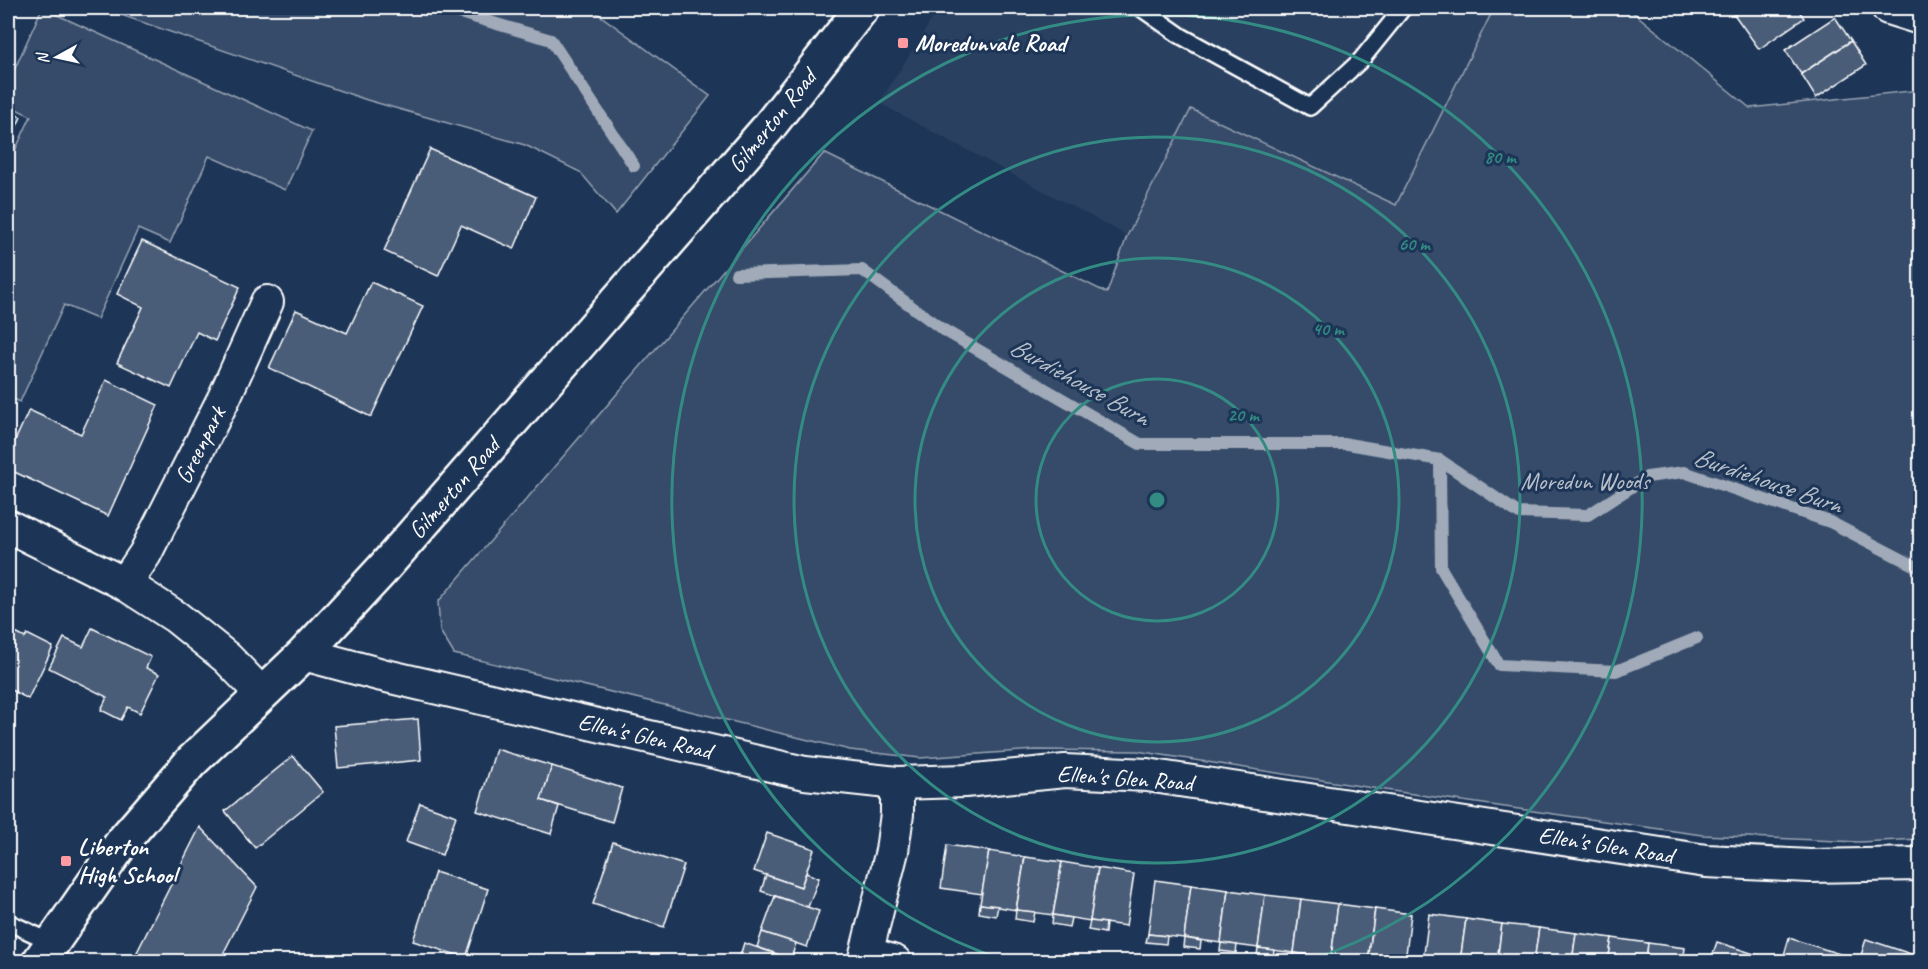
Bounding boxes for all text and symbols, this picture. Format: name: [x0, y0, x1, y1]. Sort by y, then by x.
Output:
north arrow: [27, 27, 87, 87]
place label: Moredunvale Road: [915, 28, 1070, 58]
marker: Moredunvale Road: [896, 36, 910, 50]
text: N: [32, 50, 54, 65]
street label: Gilmerton Road: [721, 60, 825, 179]
text: 80 m: [1485, 146, 1517, 168]
text: 60 m: [1398, 233, 1431, 255]
text: 40 m: [1313, 318, 1345, 340]
water label: Burdiehouse Burn: [1004, 330, 1157, 434]
street label: Greenpark: [168, 399, 233, 489]
text: 20 m: [1228, 404, 1260, 426]
street label: Gilmerton Road: [402, 428, 509, 545]
water label: Burdiehouse Burn: [1689, 440, 1848, 522]
park label: Moredun Woods: [1521, 466, 1651, 496]
centre of rings: [1147, 490, 1167, 510]
street label: Ellen's Glen Road: [575, 706, 718, 767]
street label: Ellen's Glen Road: [1056, 758, 1197, 798]
street label: Ellen's Glen Road: [1536, 820, 1679, 871]
place label: Liberton High School: [78, 832, 181, 890]
marker: Liberton High School: [59, 854, 73, 868]

